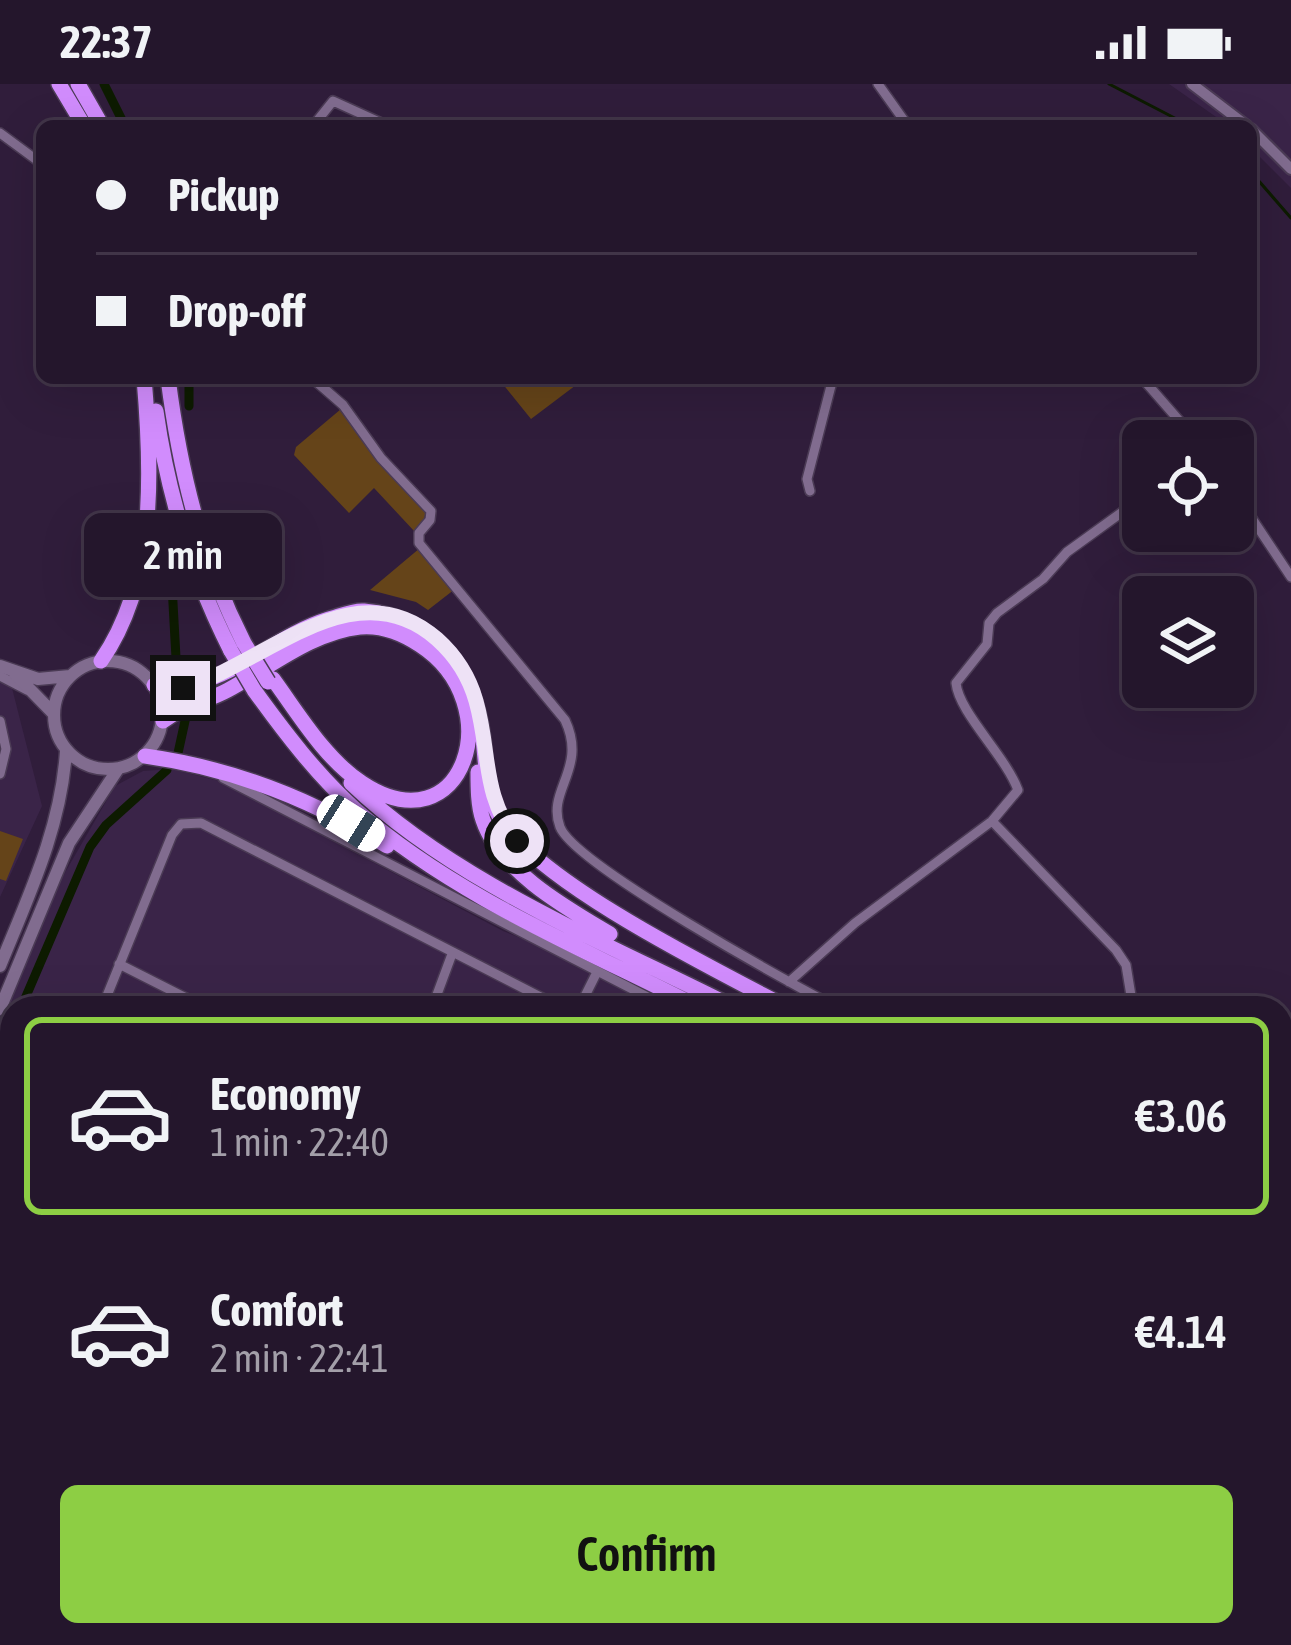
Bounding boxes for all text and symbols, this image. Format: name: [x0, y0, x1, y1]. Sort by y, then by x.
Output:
text: 22:37: [60, 16, 153, 68]
text: Pickup: [168, 169, 279, 221]
text: Drop-off: [168, 285, 306, 337]
map controls: [1122, 420, 1254, 708]
button: locate: [1122, 420, 1254, 552]
callout: 2 min: [84, 514, 282, 598]
text: 2 min: [143, 533, 223, 577]
button: layers: [1122, 576, 1254, 708]
route end: [156, 661, 210, 715]
car: [311, 789, 391, 857]
route start: [490, 814, 544, 868]
icon: car: [66, 1062, 174, 1170]
text: Economy: [210, 1068, 361, 1120]
text: €3.06: [1135, 1090, 1227, 1142]
text: 1 min · 22:40: [210, 1120, 389, 1164]
icon: car: [66, 1278, 174, 1386]
text: Comfort: [210, 1284, 343, 1336]
text: €4.14: [1135, 1306, 1227, 1358]
text: 2 min · 22:41: [210, 1336, 389, 1380]
button: Confirm: [60, 1485, 1233, 1623]

